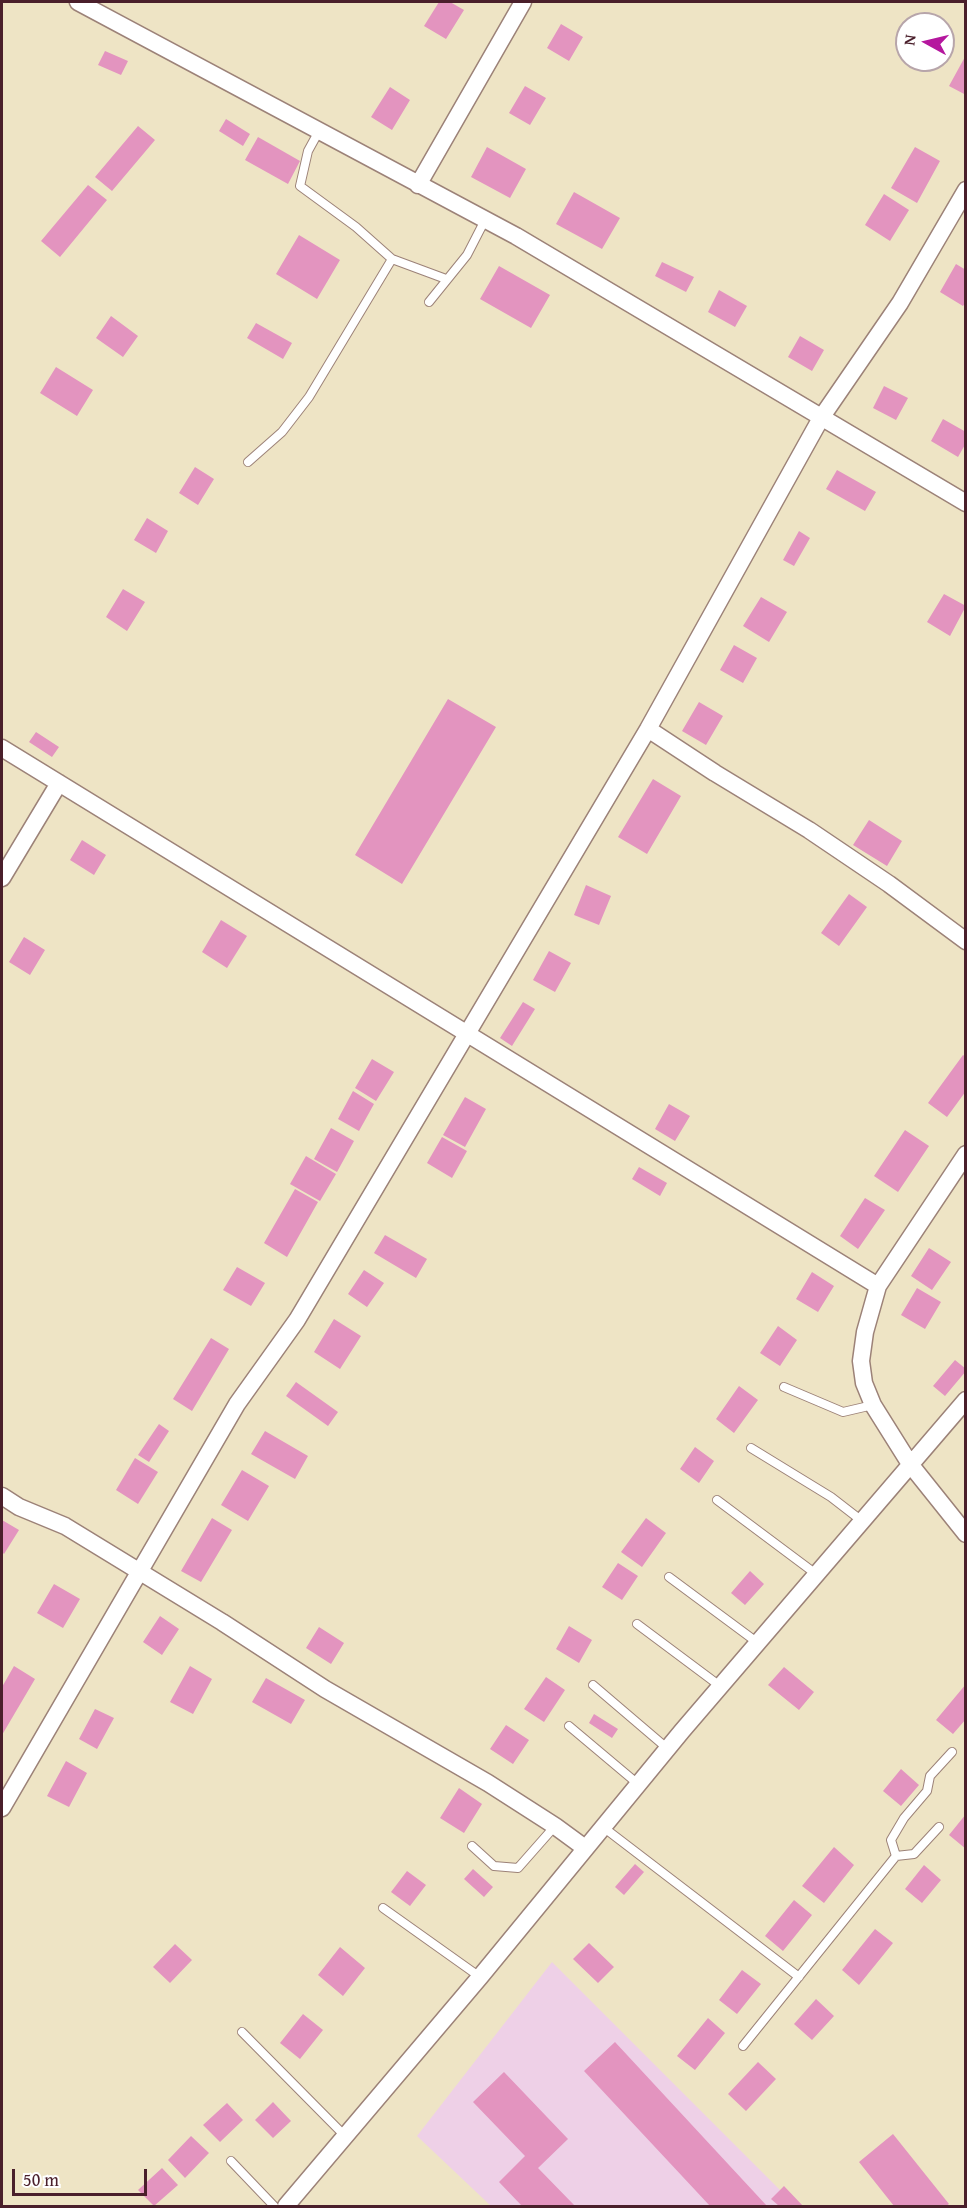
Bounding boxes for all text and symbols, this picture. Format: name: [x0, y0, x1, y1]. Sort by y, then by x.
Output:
north arrow: [895, 12, 955, 72]
text: N: [897, 33, 922, 47]
scale bar: [15, 2157, 150, 2195]
text: 50 m: [23, 2166, 59, 2193]

